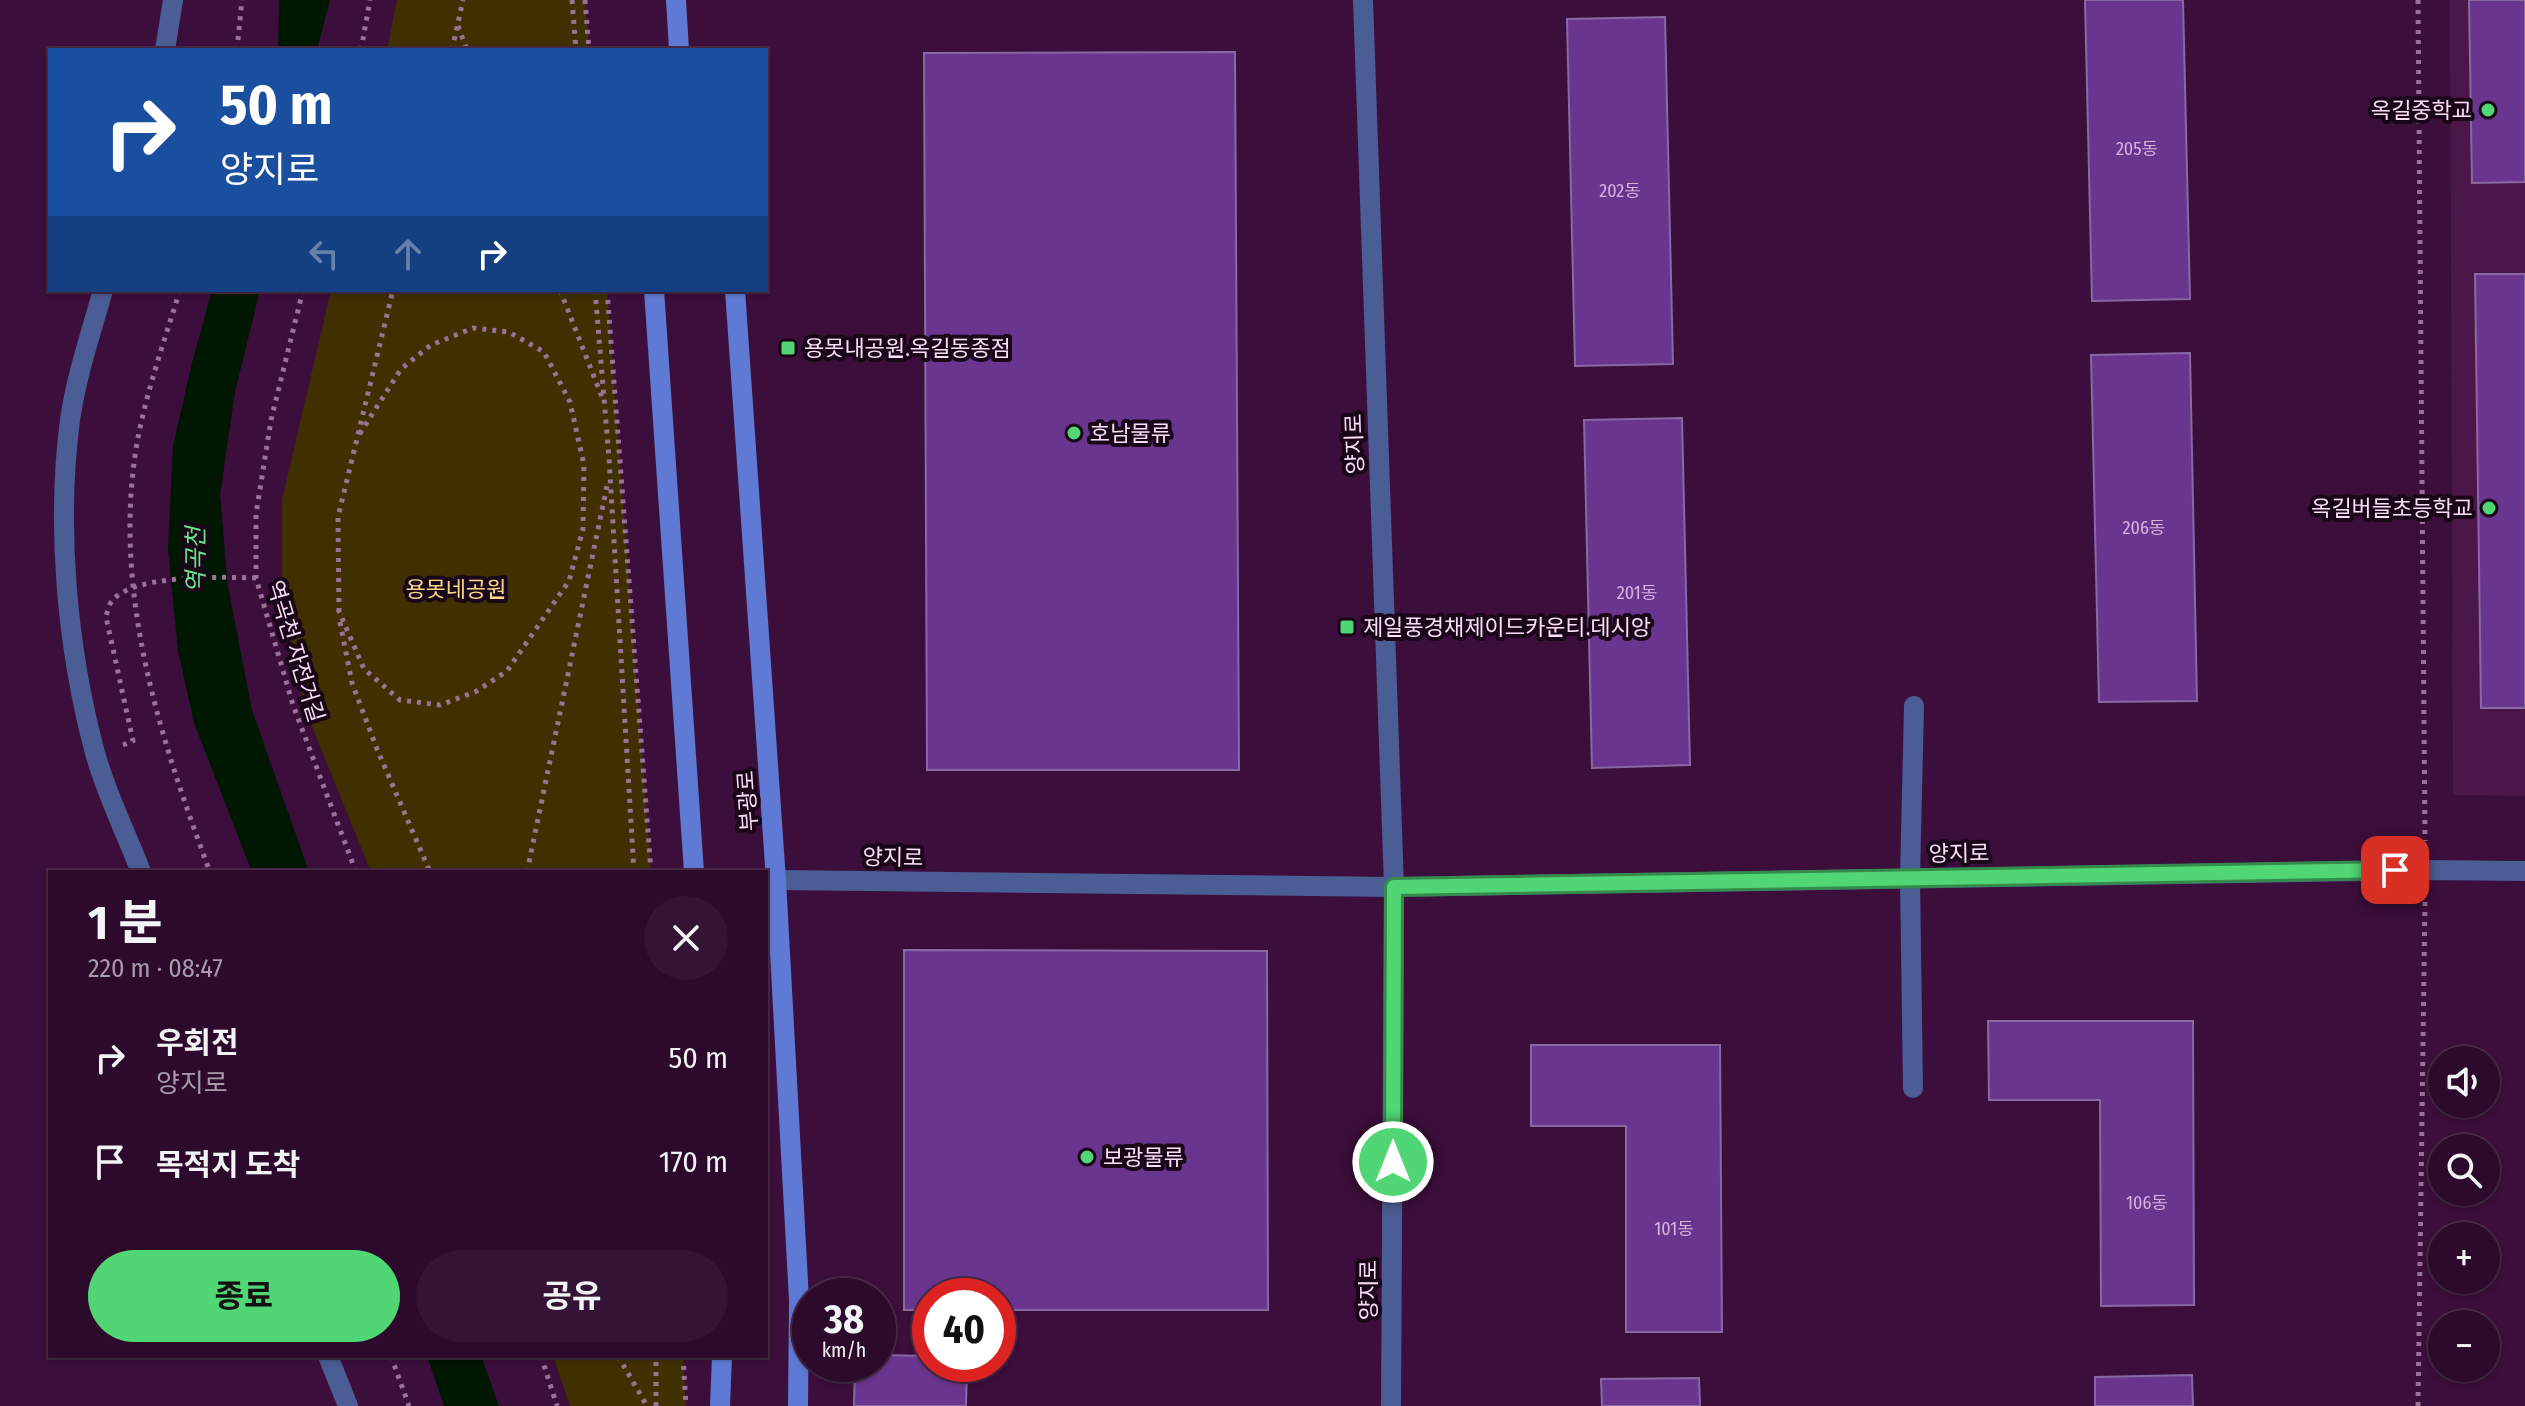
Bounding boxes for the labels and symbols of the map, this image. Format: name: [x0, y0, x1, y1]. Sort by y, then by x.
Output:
place label: 옥길중학교: [2371, 97, 2472, 124]
marker: 옥길중학교: [2479, 101, 2497, 119]
house number: 205동: [2116, 138, 2158, 160]
house number: 202동: [1599, 180, 1641, 202]
place label: 용못내공원.옥길동종점: [804, 335, 1011, 362]
marker: 용못내공원.옥길동종점: [779, 339, 797, 357]
street label: 양지로: [1340, 413, 1369, 475]
place label: 호남물류: [1090, 420, 1171, 447]
marker: 호남물류: [1065, 424, 1083, 442]
place label: 옥길버들초등학교: [2311, 495, 2473, 522]
marker: 옥길버들초등학교: [2480, 499, 2498, 517]
house number: 206동: [2123, 517, 2165, 539]
water label: 역곡천: [182, 524, 210, 593]
park label: 용못네공원: [405, 576, 507, 603]
street label: 역곡천 자전거길: [261, 577, 330, 725]
house number: 201동: [1617, 582, 1657, 604]
place label: 제일풍경채제이드카운티.데시앙: [1363, 614, 1651, 641]
marker: 제일풍경채제이드카운티.데시앙: [1338, 618, 1356, 636]
street label: 부광로: [732, 770, 763, 832]
pin: [2361, 836, 2429, 904]
street label: 양지로: [1928, 839, 1990, 868]
street label: 양지로: [862, 843, 924, 872]
position arrow: [1351, 1120, 1435, 1204]
place label: 보광물류: [1103, 1144, 1184, 1171]
marker: 보광물류: [1078, 1148, 1096, 1166]
house number: 106동: [2126, 1192, 2168, 1214]
house number: 101동: [1654, 1218, 1694, 1240]
street label: 양지로: [1355, 1260, 1382, 1320]
speed limit sign: 40: [912, 1278, 1016, 1382]

